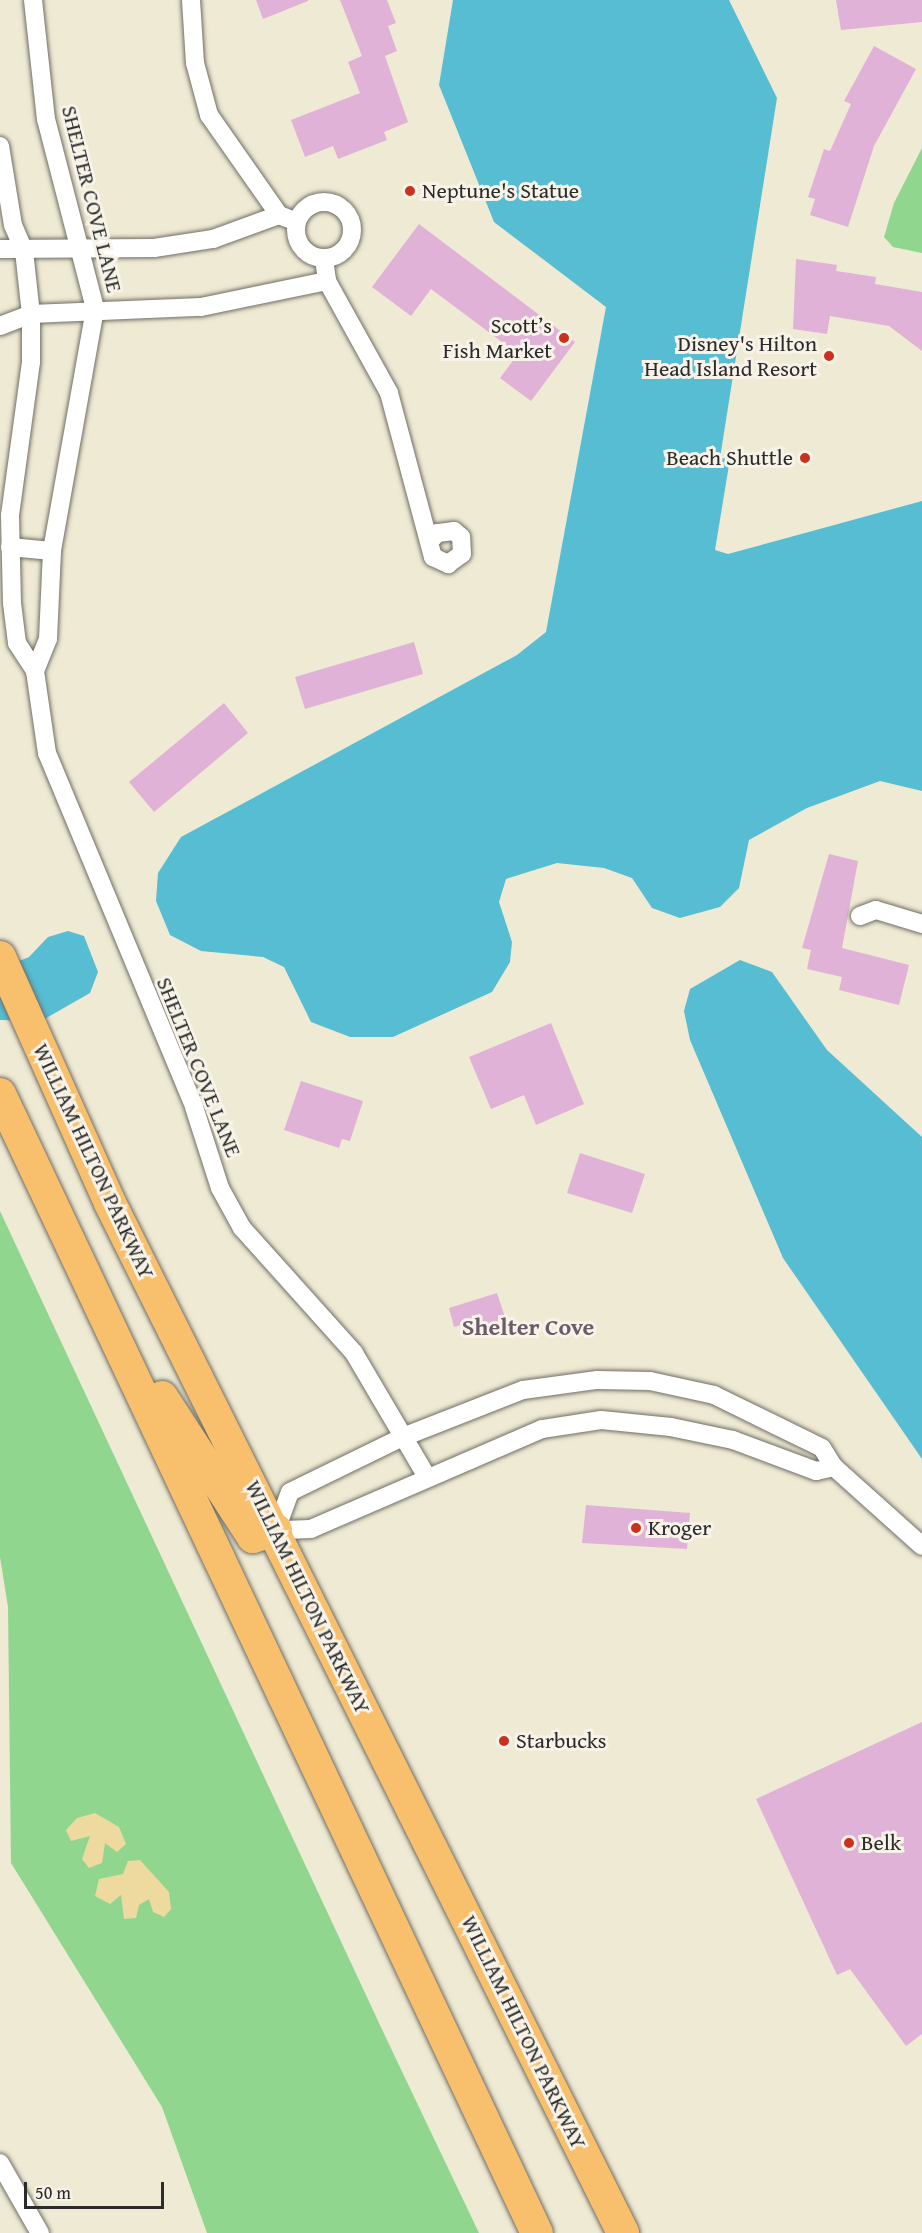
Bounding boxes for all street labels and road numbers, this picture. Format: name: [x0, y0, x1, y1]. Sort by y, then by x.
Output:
street label: SHELTER COVE LANE: [56, 103, 128, 295]
street label: SHELTER COVE LANE: [151, 973, 247, 1161]
street label: WILLIAM HILTON PARKWAY: [28, 1039, 160, 1283]
street label: WILLIAM HILTON PARKWAY: [240, 1476, 376, 1718]
street label: WILLIAM HILTON PARKWAY: [456, 1911, 592, 2153]

